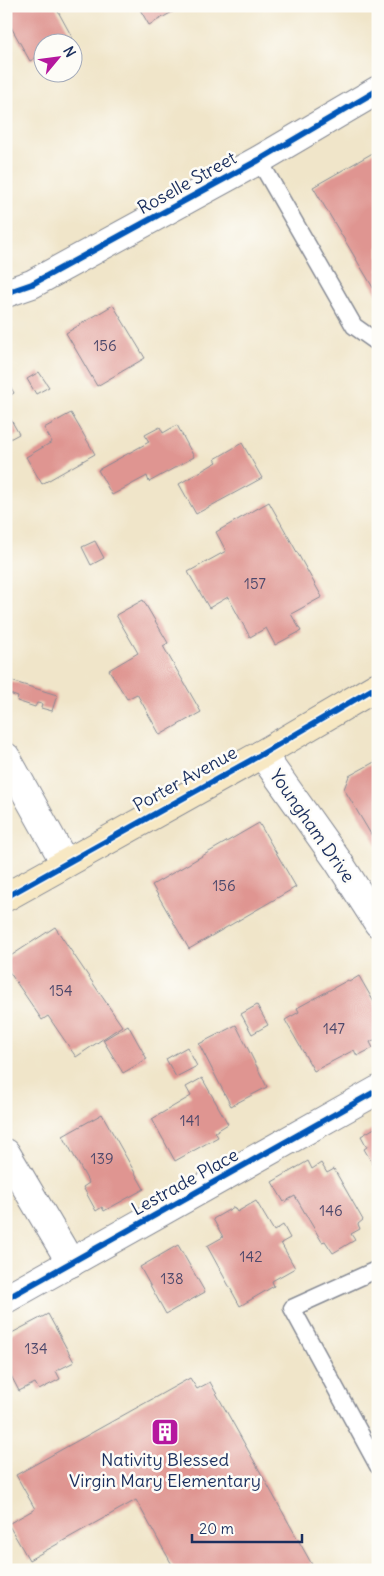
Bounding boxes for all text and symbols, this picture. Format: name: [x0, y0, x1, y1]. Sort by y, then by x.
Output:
north arrow: [32, 32, 82, 82]
text: N: [59, 43, 80, 60]
street label: Roselle Street: [133, 146, 240, 219]
house number: 156: [93, 336, 117, 355]
house number: 157: [244, 574, 266, 593]
street label: Porter Avenue: [129, 741, 241, 817]
street label: Youngham Drive: [265, 765, 360, 887]
house number: 156: [212, 876, 236, 895]
house number: 154: [49, 981, 73, 1000]
house number: 147: [323, 1019, 345, 1038]
house number: 141: [180, 1111, 200, 1130]
street label: Lestrade Place: [127, 1143, 242, 1220]
house number: 139: [90, 1149, 114, 1168]
house number: 146: [319, 1201, 343, 1220]
house number: 142: [240, 1247, 262, 1266]
house number: 138: [160, 1269, 184, 1288]
house number: 134: [24, 1339, 48, 1358]
building icon: Nativity Blessed Virgin Mary Elementary: [150, 1417, 180, 1447]
place label: Nativity Blessed Virgin Mary Elementary: [69, 1448, 261, 1492]
scale bar: [192, 1511, 302, 1543]
text: 20 m: [199, 1519, 234, 1538]

